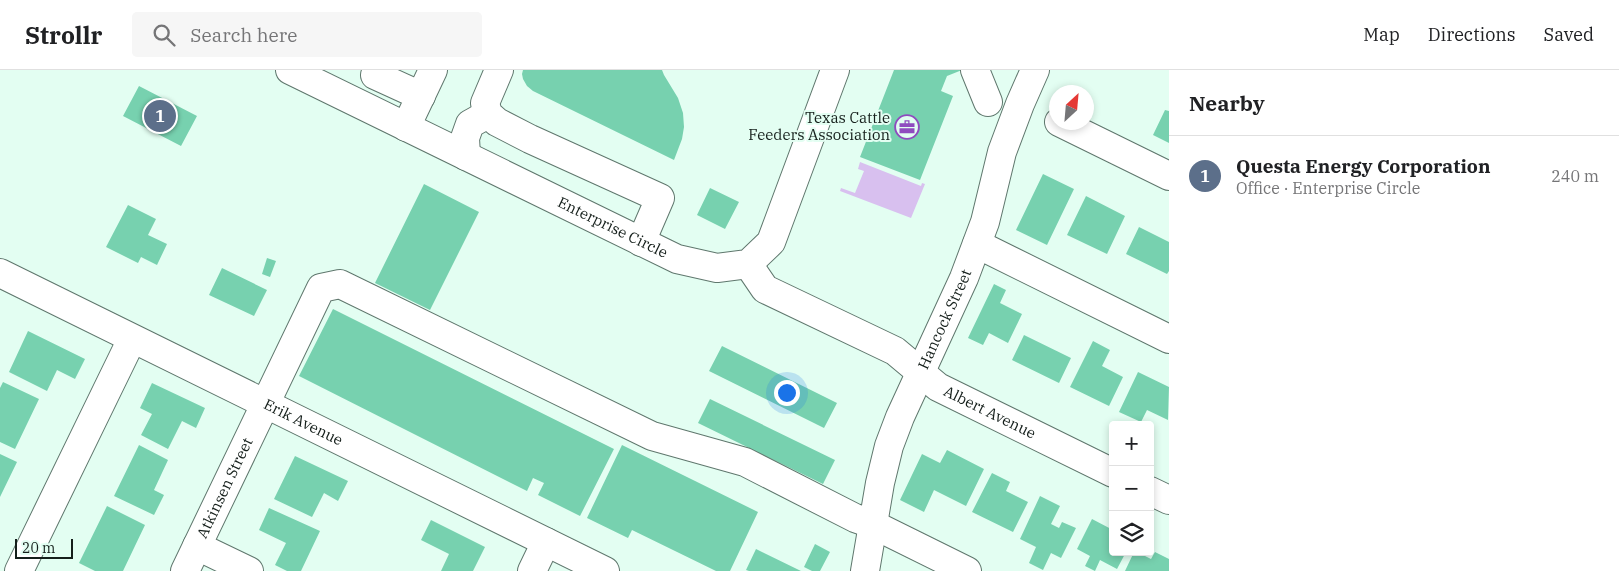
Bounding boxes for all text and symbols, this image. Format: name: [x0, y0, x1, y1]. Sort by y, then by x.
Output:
search box: [132, 12, 482, 57]
text: Strollr: [25, 19, 102, 51]
icon: search: [150, 21, 178, 49]
text: Search here: [190, 23, 297, 47]
text: Map: [1363, 23, 1400, 46]
text: Directions: [1428, 23, 1516, 46]
text: Saved: [1544, 23, 1594, 46]
north arrow: [1049, 85, 1094, 130]
text: Nearby: [1189, 89, 1265, 117]
pin: 1: [144, 97, 176, 135]
place label: Texas Cattle Feeders Association: [748, 108, 890, 144]
office icon: Texas Cattle Feeders Association: [894, 114, 920, 140]
text: Questa Energy Corporation: [1236, 154, 1490, 178]
text: 1: [1200, 166, 1210, 186]
text: 240 m: [1551, 166, 1599, 186]
text: Office · Enterprise Circle: [1236, 178, 1420, 198]
street label: Enterprise Circle: [555, 192, 671, 262]
street label: Hancock Street: [913, 266, 975, 372]
your location: [774, 380, 800, 406]
street label: Albert Avenue: [941, 381, 1039, 443]
street label: Erik Avenue: [261, 394, 346, 449]
map controls: [1109, 421, 1154, 556]
button: +: [1109, 421, 1154, 466]
street label: Atkinsen Street: [192, 435, 257, 541]
button: −: [1109, 466, 1154, 511]
button: layers: [1109, 511, 1154, 556]
scale bar: [15, 536, 72, 559]
text: 20 m: [22, 539, 55, 557]

